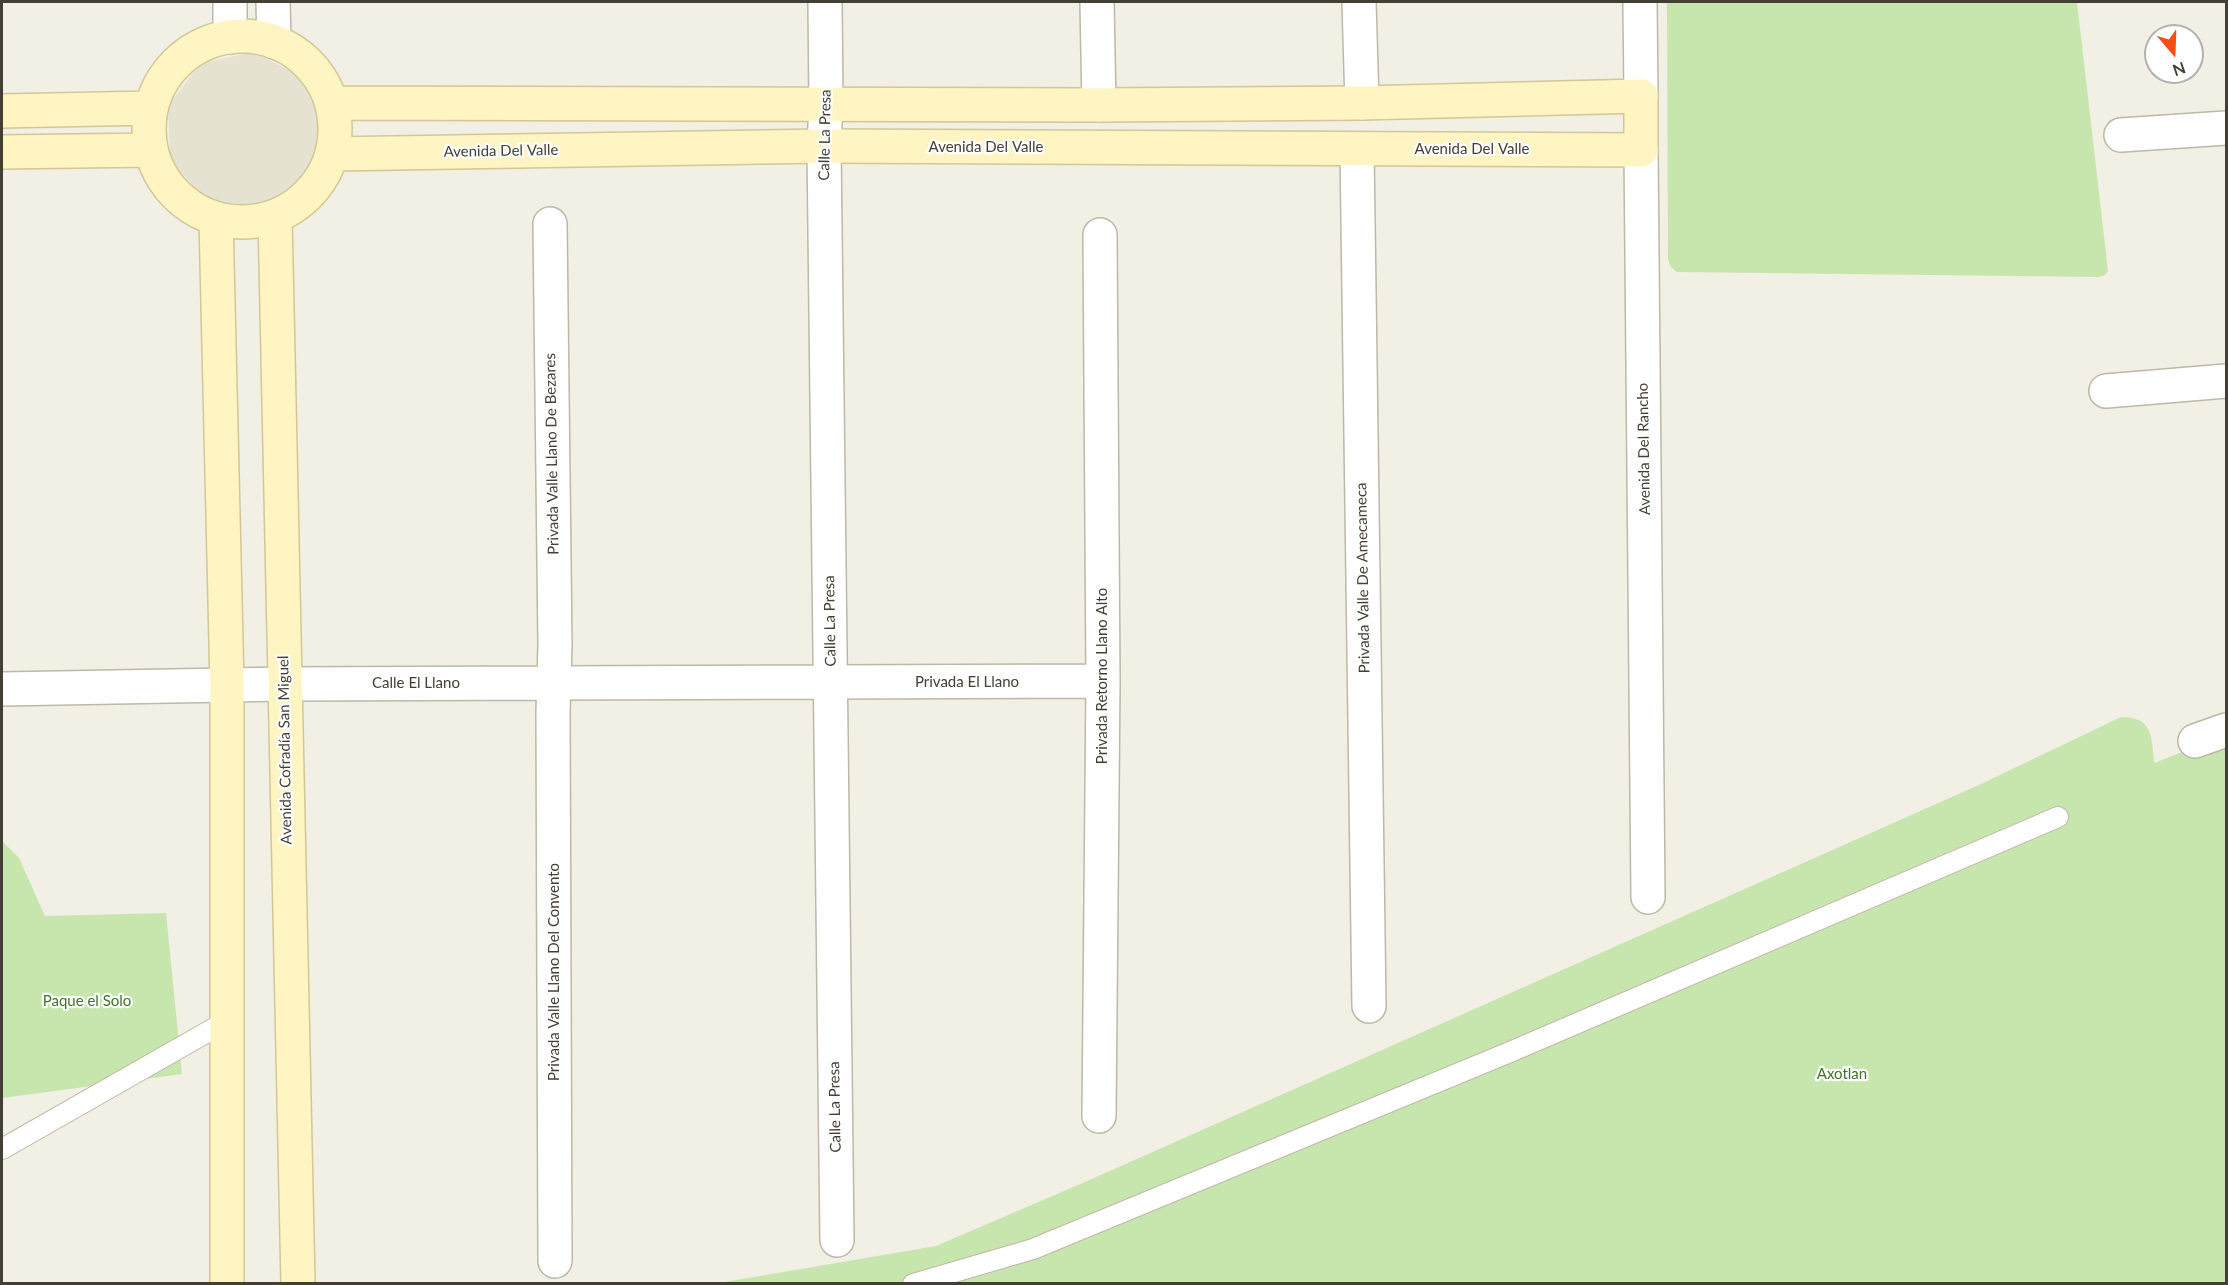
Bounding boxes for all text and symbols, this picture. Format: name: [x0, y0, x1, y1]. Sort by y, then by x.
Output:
north arrow: [2144, 24, 2204, 84]
text: N: [2170, 59, 2188, 81]
street label: Calle La Presa: [815, 89, 835, 181]
street label: Avenida Del Valle: [929, 138, 1043, 156]
street label: Avenida Del Valle: [1415, 140, 1529, 158]
street label: Avenida Del Valle: [443, 141, 559, 161]
street label: Privada Valle Llano De Bezares: [541, 353, 563, 555]
street label: Avenida Del Rancho: [1634, 383, 1654, 515]
street label: Privada Valle De Amecameca: [1352, 482, 1374, 674]
street label: Calle La Presa: [820, 575, 840, 667]
street label: Privada Retorno Llano Alto: [1093, 588, 1111, 764]
street label: Avenida Cofradía San Miguel: [274, 655, 296, 845]
street label: Privada El Llano: [915, 673, 1019, 691]
street label: Calle El Llano: [372, 674, 460, 692]
street label: Privada Valle Llano Del Convento: [545, 863, 563, 1081]
park label: Paque el Solo: [43, 992, 131, 1010]
street label: Calle La Presa: [825, 1061, 845, 1153]
park label: Axotlan: [1817, 1065, 1867, 1083]

